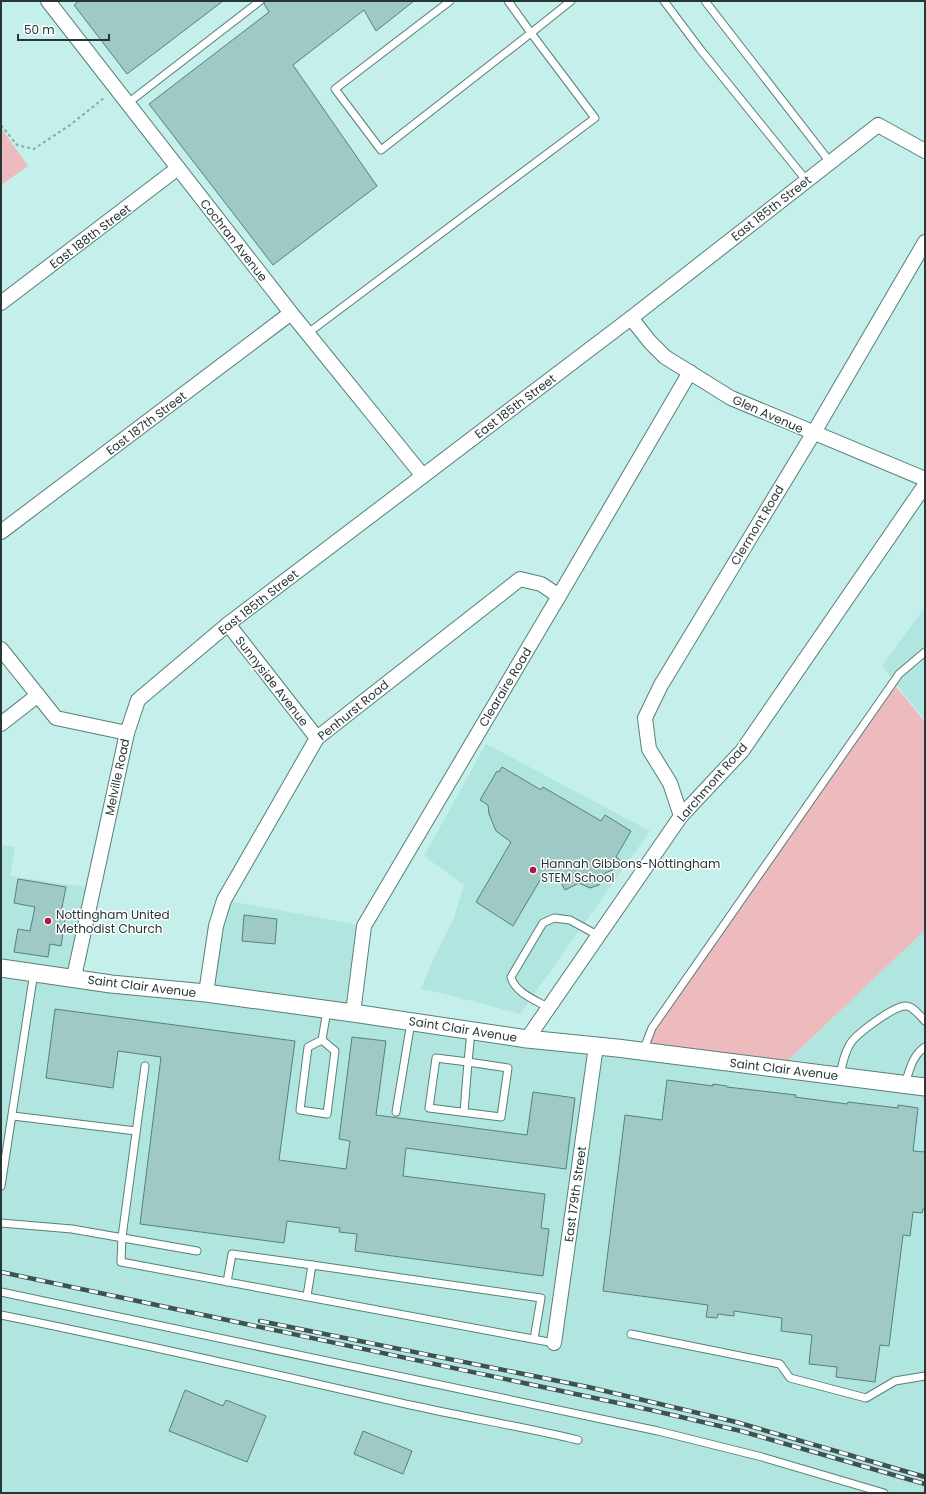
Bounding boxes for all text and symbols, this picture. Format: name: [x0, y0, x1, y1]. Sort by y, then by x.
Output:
scale bar: [18, 16, 109, 42]
text: 50 m: [24, 21, 55, 38]
street label: East 185th Street: [727, 171, 815, 245]
street label: Cochran Avenue: [196, 195, 272, 285]
street label: East 188th Street: [46, 200, 134, 272]
street label: East 185th Street: [471, 370, 559, 442]
street label: East 187th Street: [102, 387, 190, 459]
street label: Glen Avenue: [730, 391, 806, 437]
street label: Clermont Road: [726, 482, 788, 568]
street label: East 185th Street: [214, 565, 302, 639]
street label: Sunnyside Avenue: [231, 632, 313, 730]
street label: Clearaire Road: [475, 644, 535, 730]
street label: Penhurst Road: [314, 676, 392, 744]
street label: Melville Road: [101, 737, 133, 817]
street label: Larchmont Road: [673, 739, 751, 825]
place label: Hannah Gibbons-Nottingham STEM School: [541, 855, 720, 886]
marker: Hannah Gibbons-Nottingham STEM School: [528, 865, 538, 875]
place label: Nottingham United Methodist Church: [56, 906, 170, 937]
marker: Nottingham United Methodist Church: [43, 916, 53, 926]
street label: Saint Clair Avenue: [87, 971, 197, 1001]
street label: Saint Clair Avenue: [408, 1012, 518, 1046]
street label: Saint Clair Avenue: [729, 1054, 839, 1084]
street label: East 179th Street: [560, 1145, 590, 1243]

